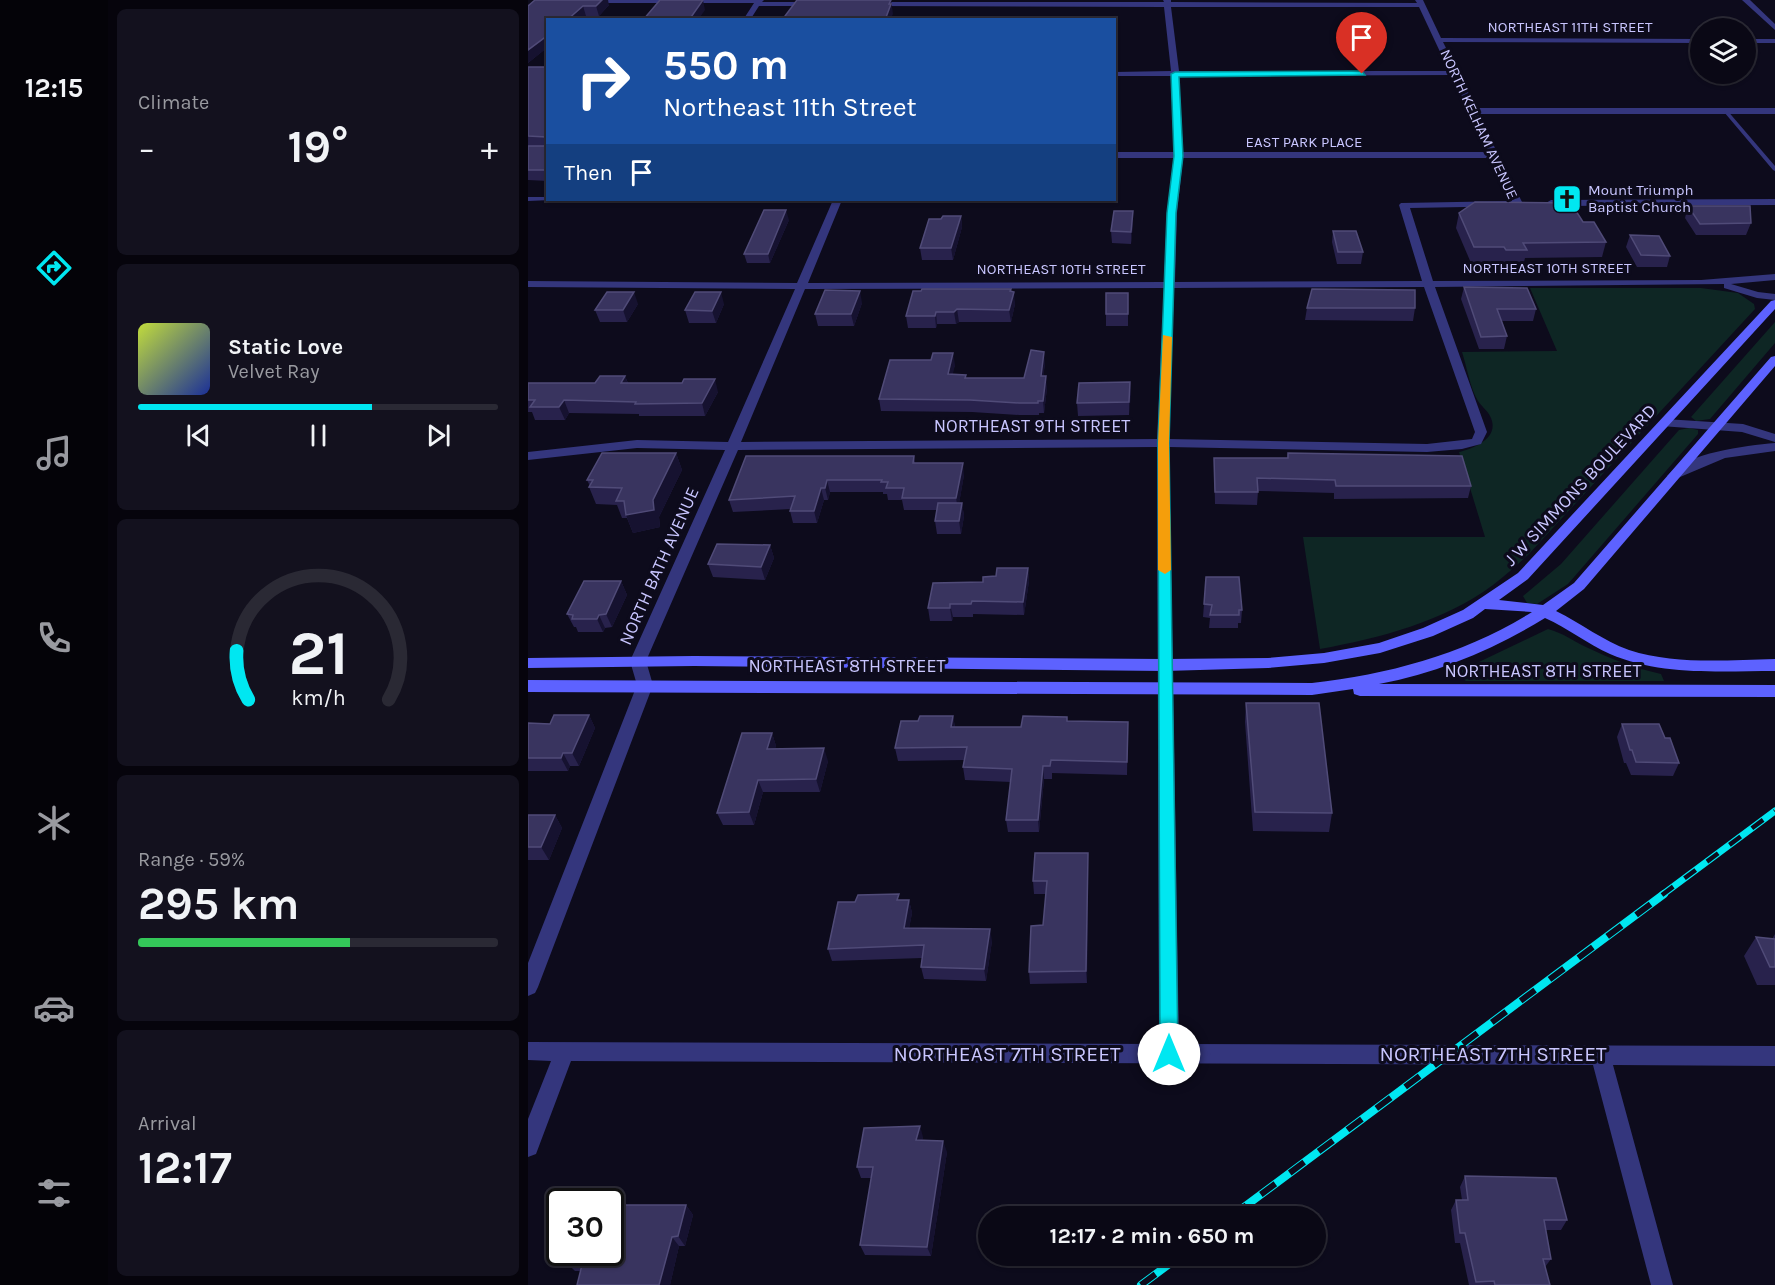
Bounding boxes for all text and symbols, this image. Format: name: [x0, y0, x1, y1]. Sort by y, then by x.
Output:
pin: [1336, 12, 1387, 74]
street label: NORTHEAST 11TH STREET: [1488, 18, 1653, 36]
map controls: [1690, 18, 1756, 84]
button: layers: [1690, 18, 1756, 84]
icon: arrive: [1345, 21, 1378, 54]
text: 550 m: [663, 40, 789, 90]
icon: right: [564, 42, 642, 120]
street label: NORTH KELHAM AVENUE: [1436, 46, 1522, 202]
text: 12:15: [25, 72, 83, 104]
text: Climate: [138, 91, 209, 114]
text: Northeast 11th Street: [663, 91, 917, 123]
text: 19°: [288, 121, 348, 173]
text: −: [138, 129, 155, 167]
text: +: [481, 129, 498, 167]
street label: EAST PARK PLACE: [1246, 133, 1362, 151]
icon: arrive: [625, 156, 658, 189]
text: Then: [564, 160, 613, 186]
place label: Mount Triumph Baptist Church: [1588, 181, 1693, 216]
church icon: Mount Triumph Baptist Church: [1551, 183, 1583, 215]
icon: directions: [33, 247, 75, 289]
street label: NORTHEAST 10TH STREET: [1463, 259, 1632, 277]
street label: NORTHEAST 10TH STREET: [977, 260, 1146, 278]
text: Static Love: [228, 334, 343, 360]
text: Velvet Ray: [228, 360, 320, 383]
street label: J W SIMMONS BOULEVARD: [1499, 400, 1661, 570]
street label: NORTHEAST 9TH STREET: [934, 415, 1130, 437]
icon: previous: [182, 419, 215, 452]
icon: pause: [302, 419, 335, 452]
icon: next: [422, 419, 455, 452]
icon: music: [33, 432, 75, 474]
street label: NORTH BATH AVENUE: [614, 484, 704, 648]
icon: phone: [33, 617, 75, 659]
text: 21: [288, 617, 348, 690]
street label: NORTHEAST 8TH STREET: [748, 655, 946, 677]
street label: NORTHEAST 8TH STREET: [1444, 660, 1642, 682]
text: km/h: [291, 685, 345, 710]
icon: climate: [33, 802, 75, 844]
text: Range · 59%: [138, 848, 245, 871]
text: 295 km: [138, 878, 300, 930]
icon: car: [33, 987, 75, 1029]
position arrow: [1137, 1022, 1201, 1086]
street label: NORTHEAST 7TH STREET: [894, 1042, 1121, 1066]
street label: NORTHEAST 7TH STREET: [1380, 1042, 1607, 1066]
text: Arrival: [138, 1112, 197, 1135]
text: 12:17: [138, 1142, 232, 1194]
icon: filters: [33, 1172, 75, 1214]
speed limit sign: 30: [546, 1188, 624, 1266]
text: 12:17 · 2 min · 650 m: [1050, 1223, 1254, 1249]

